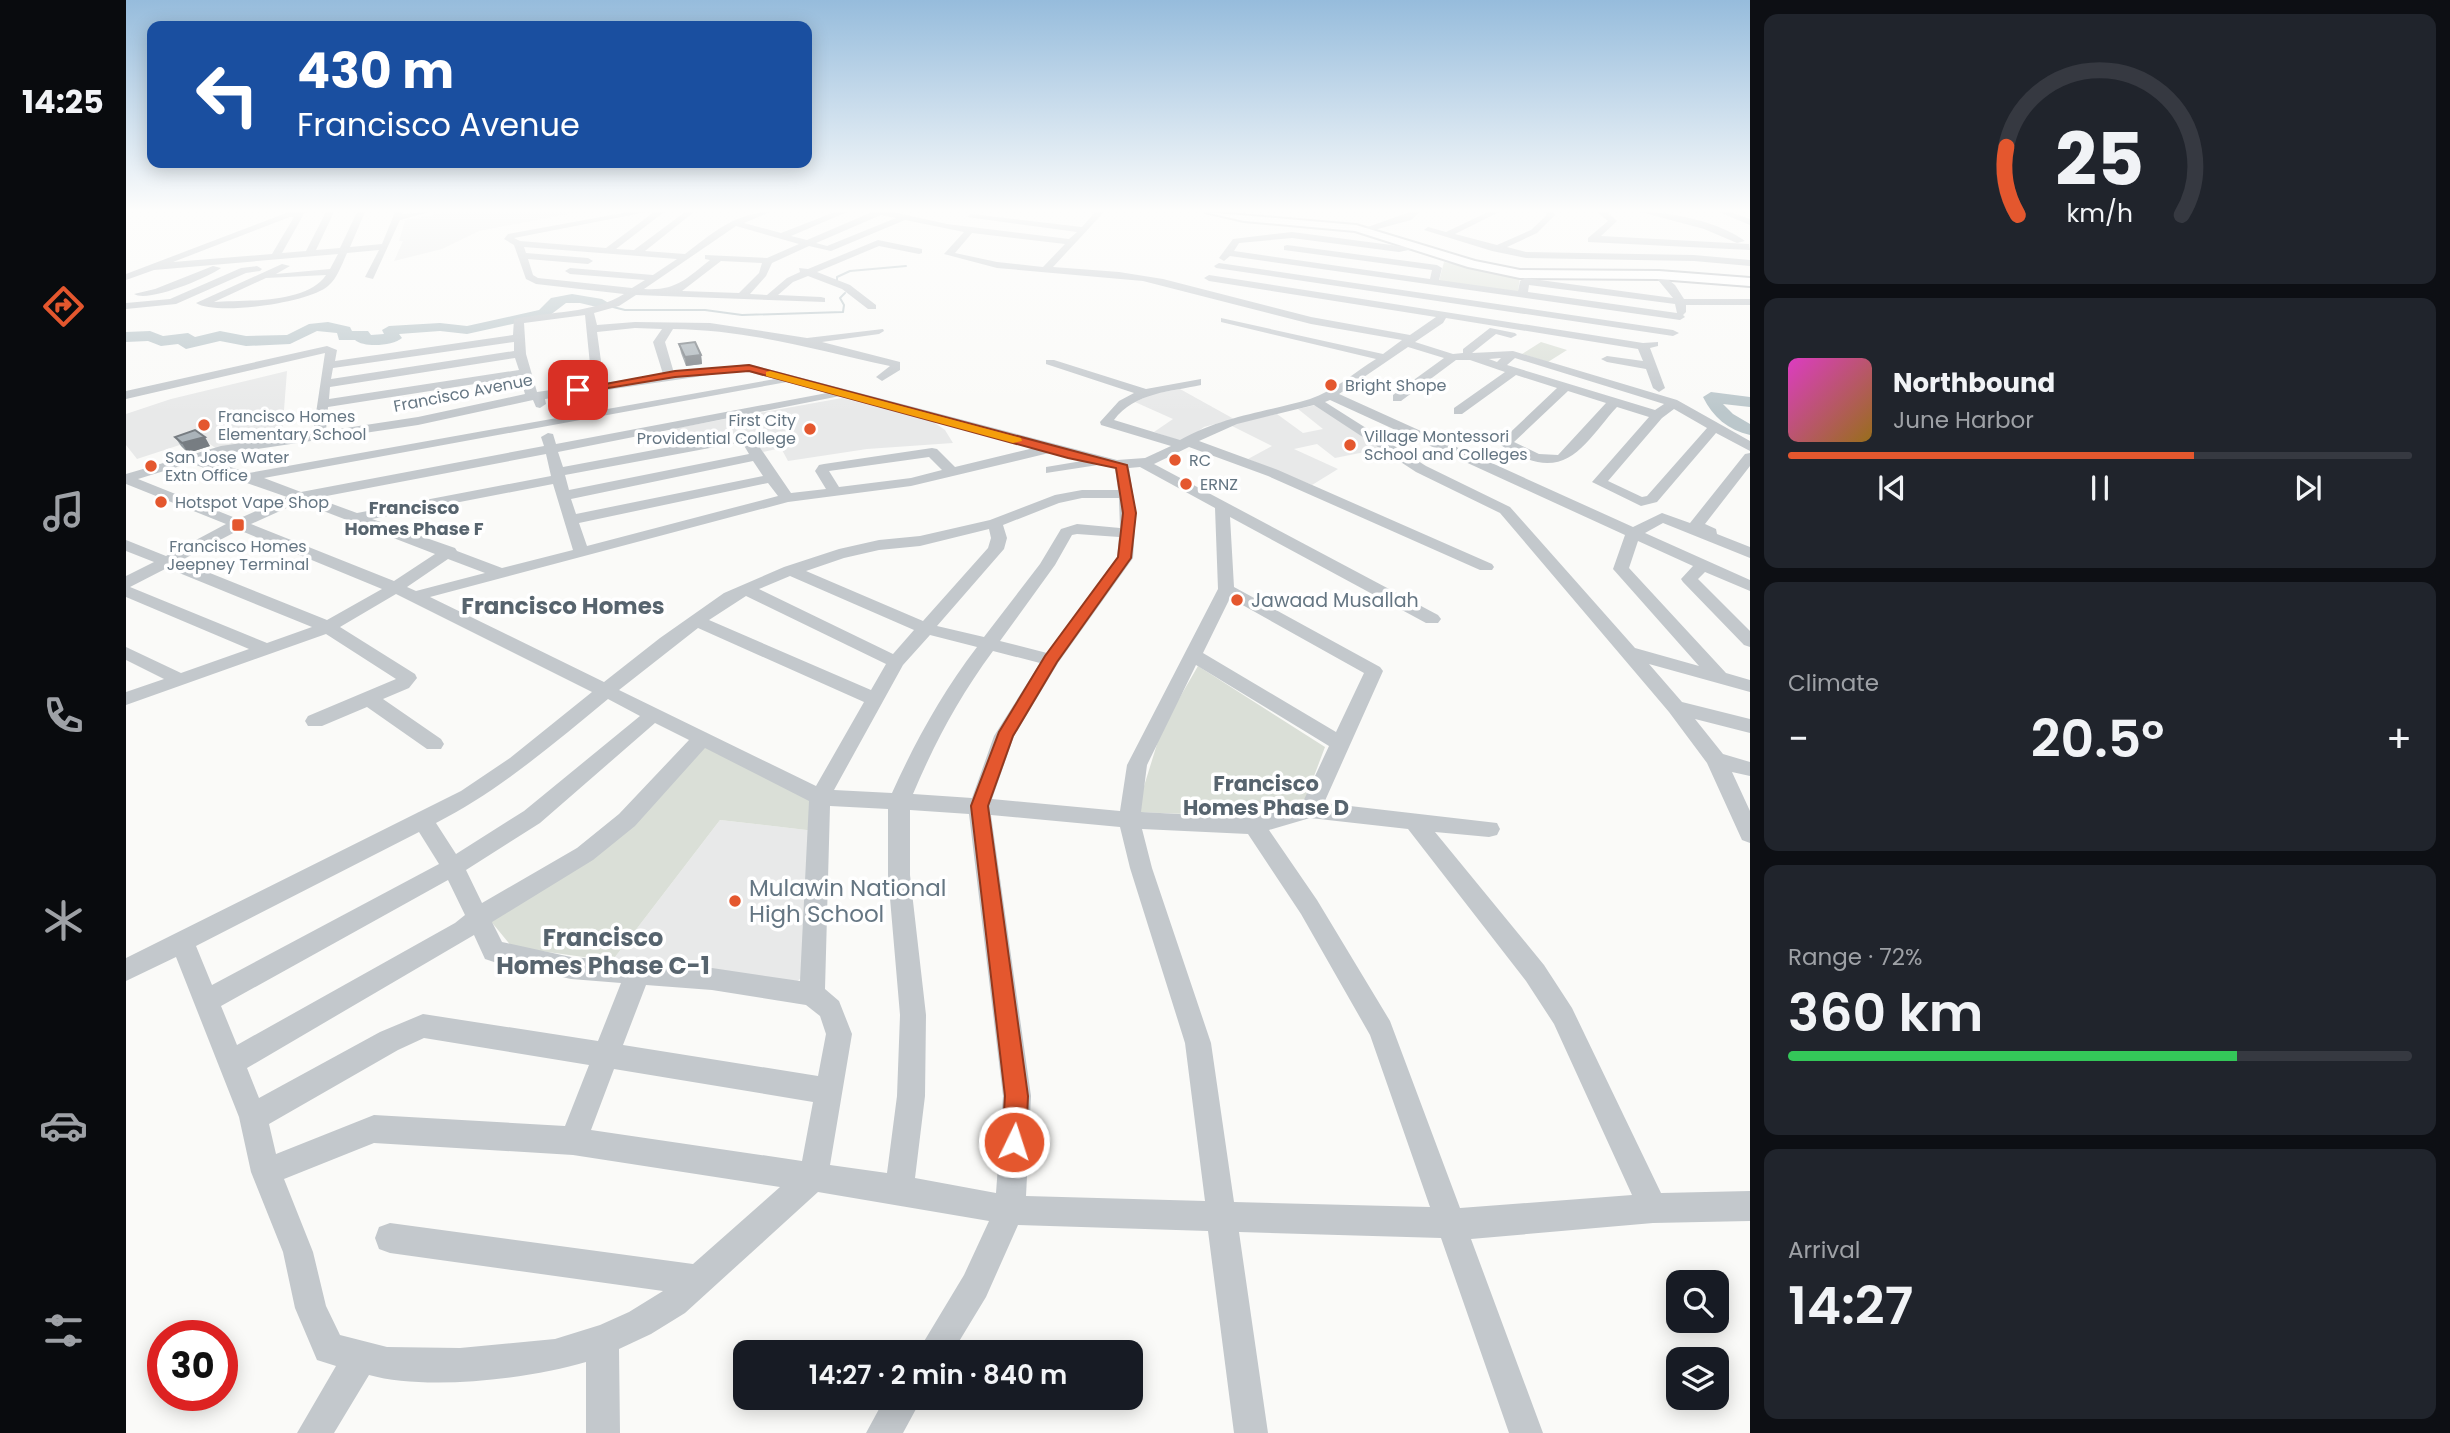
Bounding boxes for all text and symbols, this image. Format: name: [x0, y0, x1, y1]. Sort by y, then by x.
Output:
text: 430 m: [297, 37, 454, 105]
icon: left: [182, 49, 273, 140]
text: 14:25: [22, 79, 104, 124]
text: Francisco Avenue: [297, 102, 580, 147]
text: 25: [2056, 109, 2144, 210]
text: km/h: [2067, 196, 2133, 231]
icon: directions: [39, 282, 88, 331]
pin: [548, 360, 608, 420]
text: Northbound: [1893, 365, 2055, 401]
street label: Francisco Avenue: [391, 368, 535, 418]
icon: arrive: [559, 371, 597, 409]
place label: Bright Shope: [1345, 374, 1447, 397]
marker: Bright Shope: [1323, 377, 1339, 393]
text: June Harbor: [1893, 404, 2034, 436]
place label: Francisco Homes Elementary School: [218, 405, 366, 446]
place label: First City Providential College: [637, 409, 796, 450]
marker: Francisco Homes Elementary School: [196, 417, 212, 433]
marker: First City Providential College: [802, 421, 818, 437]
place label: Village Montessori School and Colleges: [1364, 425, 1528, 466]
marker: Village Montessori School and Colleges: [1342, 437, 1358, 453]
place label: San Jose Water Extn Office: [165, 446, 289, 487]
place label: RC: [1189, 449, 1211, 472]
marker: RC: [1167, 452, 1183, 468]
marker: San Jose Water Extn Office: [143, 458, 159, 474]
icon: previous: [1873, 469, 1911, 507]
icon: pause: [2081, 469, 2119, 507]
icon: next: [2289, 469, 2327, 507]
place label: ERNZ: [1200, 473, 1238, 496]
marker: ERNZ: [1178, 476, 1194, 492]
icon: music: [39, 487, 88, 536]
place label: Hotspot Vape Shop: [175, 491, 329, 514]
marker: Hotspot Vape Shop: [153, 494, 169, 510]
district label: Francisco Homes Phase F: [344, 495, 484, 541]
marker: Francisco Homes Jeepney Terminal: [230, 517, 246, 533]
place label: Francisco Homes Jeepney Terminal: [167, 535, 309, 576]
place label: Jawaad Musallah: [1251, 587, 1419, 614]
district label: Francisco Homes: [461, 590, 665, 622]
marker: Jawaad Musallah: [1229, 592, 1245, 608]
text: Climate: [1788, 667, 1879, 699]
icon: phone: [39, 691, 88, 740]
text: 20.5°: [2031, 702, 2164, 775]
text: −: [1788, 712, 1809, 765]
text: +: [2386, 712, 2412, 765]
district label: Francisco Homes Phase D: [1183, 769, 1349, 822]
place label: Mulawin National High School: [749, 872, 947, 930]
marker: Mulawin National High School: [727, 893, 743, 909]
icon: climate: [39, 896, 88, 945]
district label: Francisco Homes Phase C-1: [496, 921, 710, 982]
text: Range · 72%: [1788, 941, 1922, 973]
text: 360 km: [1788, 976, 1983, 1049]
icon: car: [39, 1101, 88, 1150]
position arrow: [977, 1105, 1051, 1179]
text: Arrival: [1788, 1234, 1860, 1266]
text: 14:27: [1788, 1269, 1913, 1342]
map controls: [1666, 1270, 1729, 1410]
button: search: [1666, 1270, 1729, 1333]
icon: filters: [39, 1306, 88, 1355]
speed limit sign: 30: [147, 1320, 238, 1411]
button: layers: [1666, 1347, 1729, 1410]
text: 14:27 · 2 min · 840 m: [809, 1357, 1067, 1393]

